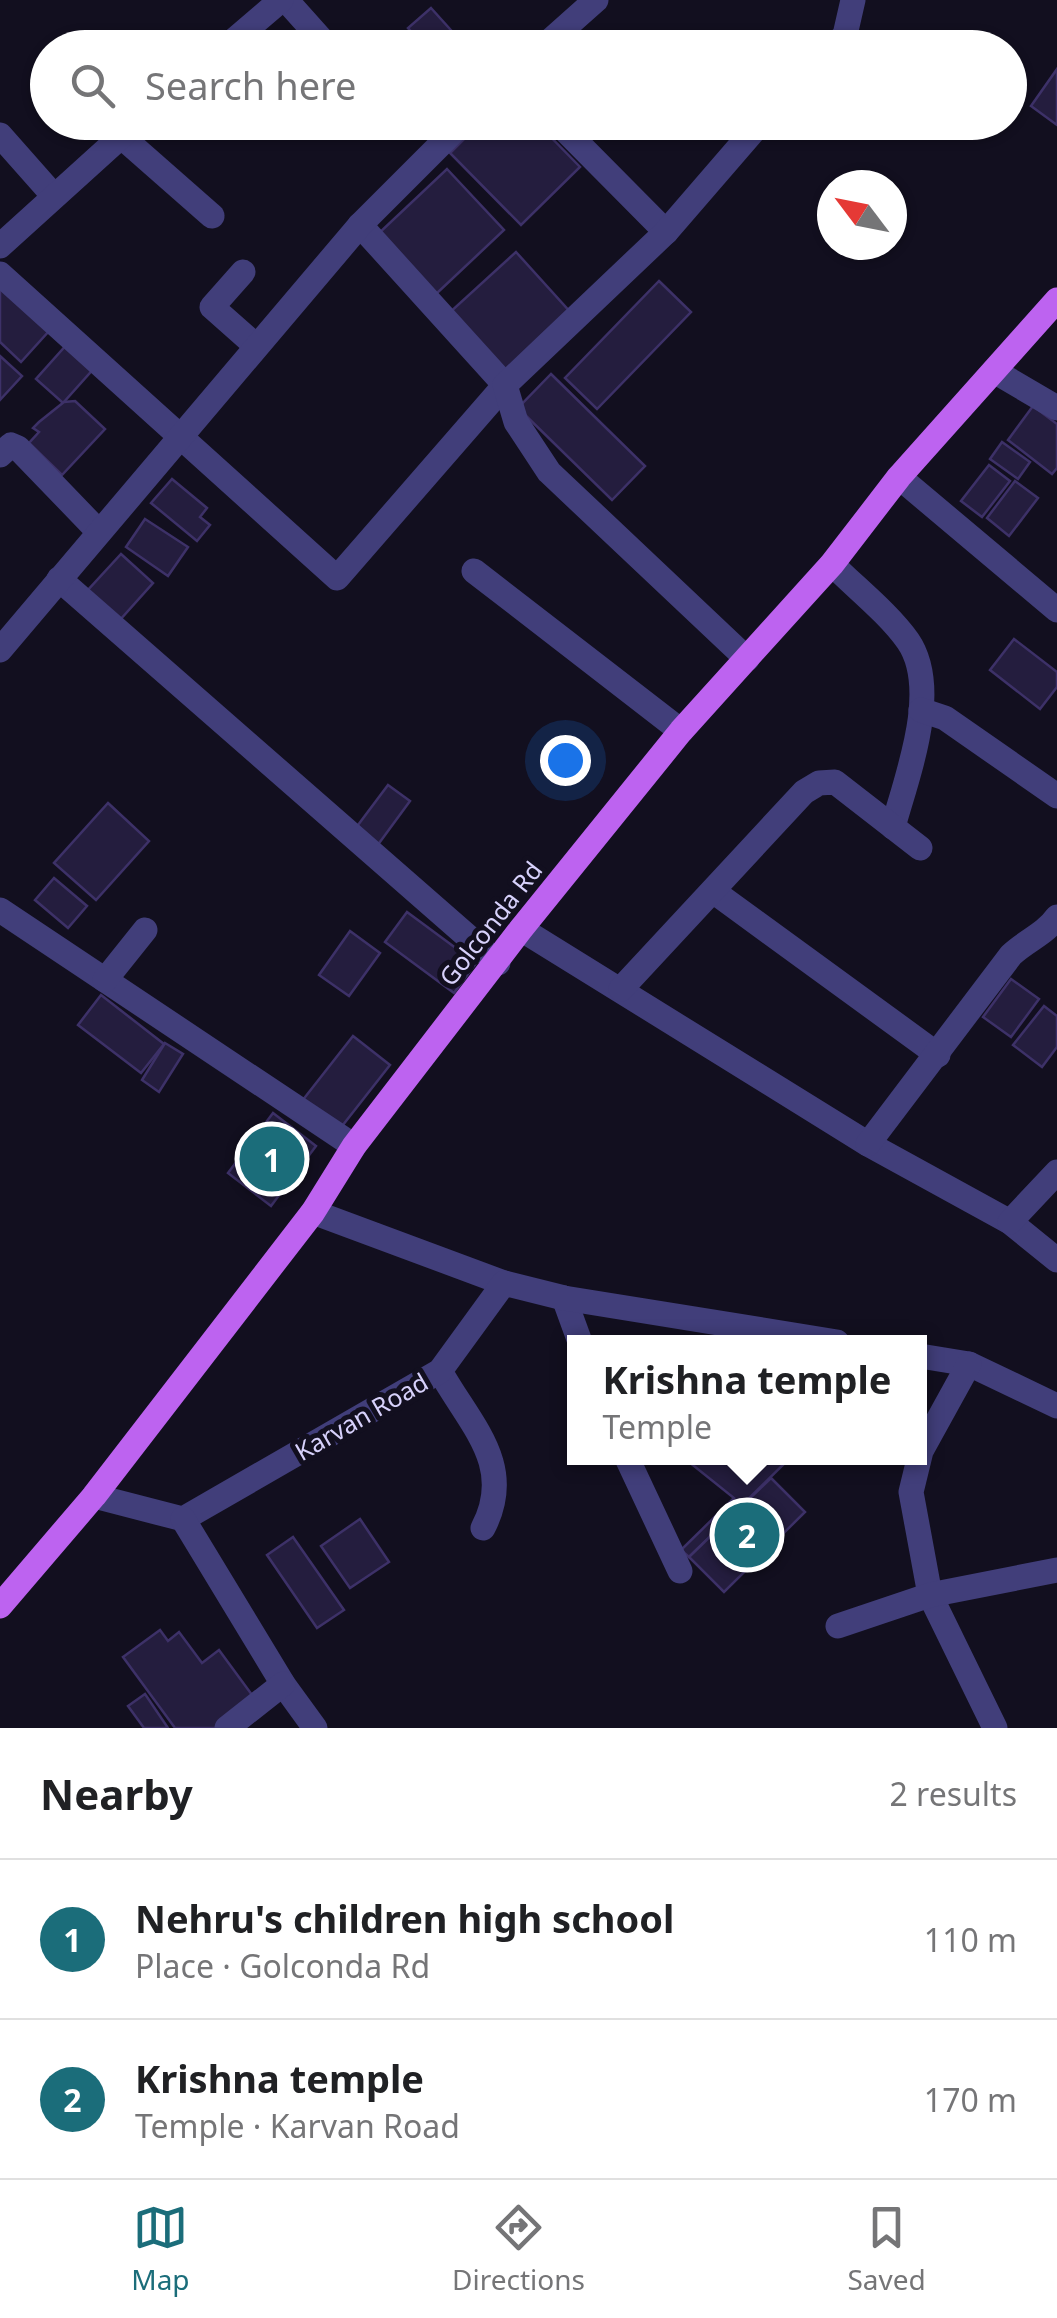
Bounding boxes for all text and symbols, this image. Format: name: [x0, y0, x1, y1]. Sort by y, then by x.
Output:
search box: [30, 30, 1027, 140]
icon: search: [65, 58, 120, 113]
text: Search here: [145, 59, 356, 111]
north arrow: [817, 170, 907, 260]
your location: [540, 735, 591, 786]
street label: Golconda Rd: [431, 854, 549, 992]
pin: 1: [240, 1122, 304, 1196]
popup: [567, 1335, 927, 1465]
text: Krishna temple: [603, 1353, 891, 1405]
street label: Karvan Road: [288, 1364, 434, 1468]
text: Temple: [603, 1405, 712, 1448]
pin: 2: [714, 1498, 780, 1572]
text: Nearby: [40, 1765, 193, 1822]
text: 2 results: [890, 1772, 1017, 1815]
text: Nehru's children high school: [135, 1892, 674, 1944]
text: 1: [63, 1918, 82, 1961]
text: 110 m: [924, 1918, 1017, 1961]
text: Place · Golconda Rd: [135, 1944, 430, 1987]
text: Krishna temple: [135, 2052, 424, 2104]
text: 2: [63, 2078, 82, 2121]
text: 170 m: [924, 2078, 1017, 2121]
text: Temple · Karvan Road: [135, 2104, 460, 2147]
tab: Map: [131, 2200, 190, 2298]
tab: Directions: [452, 2200, 585, 2298]
tab: Saved: [847, 2200, 926, 2298]

